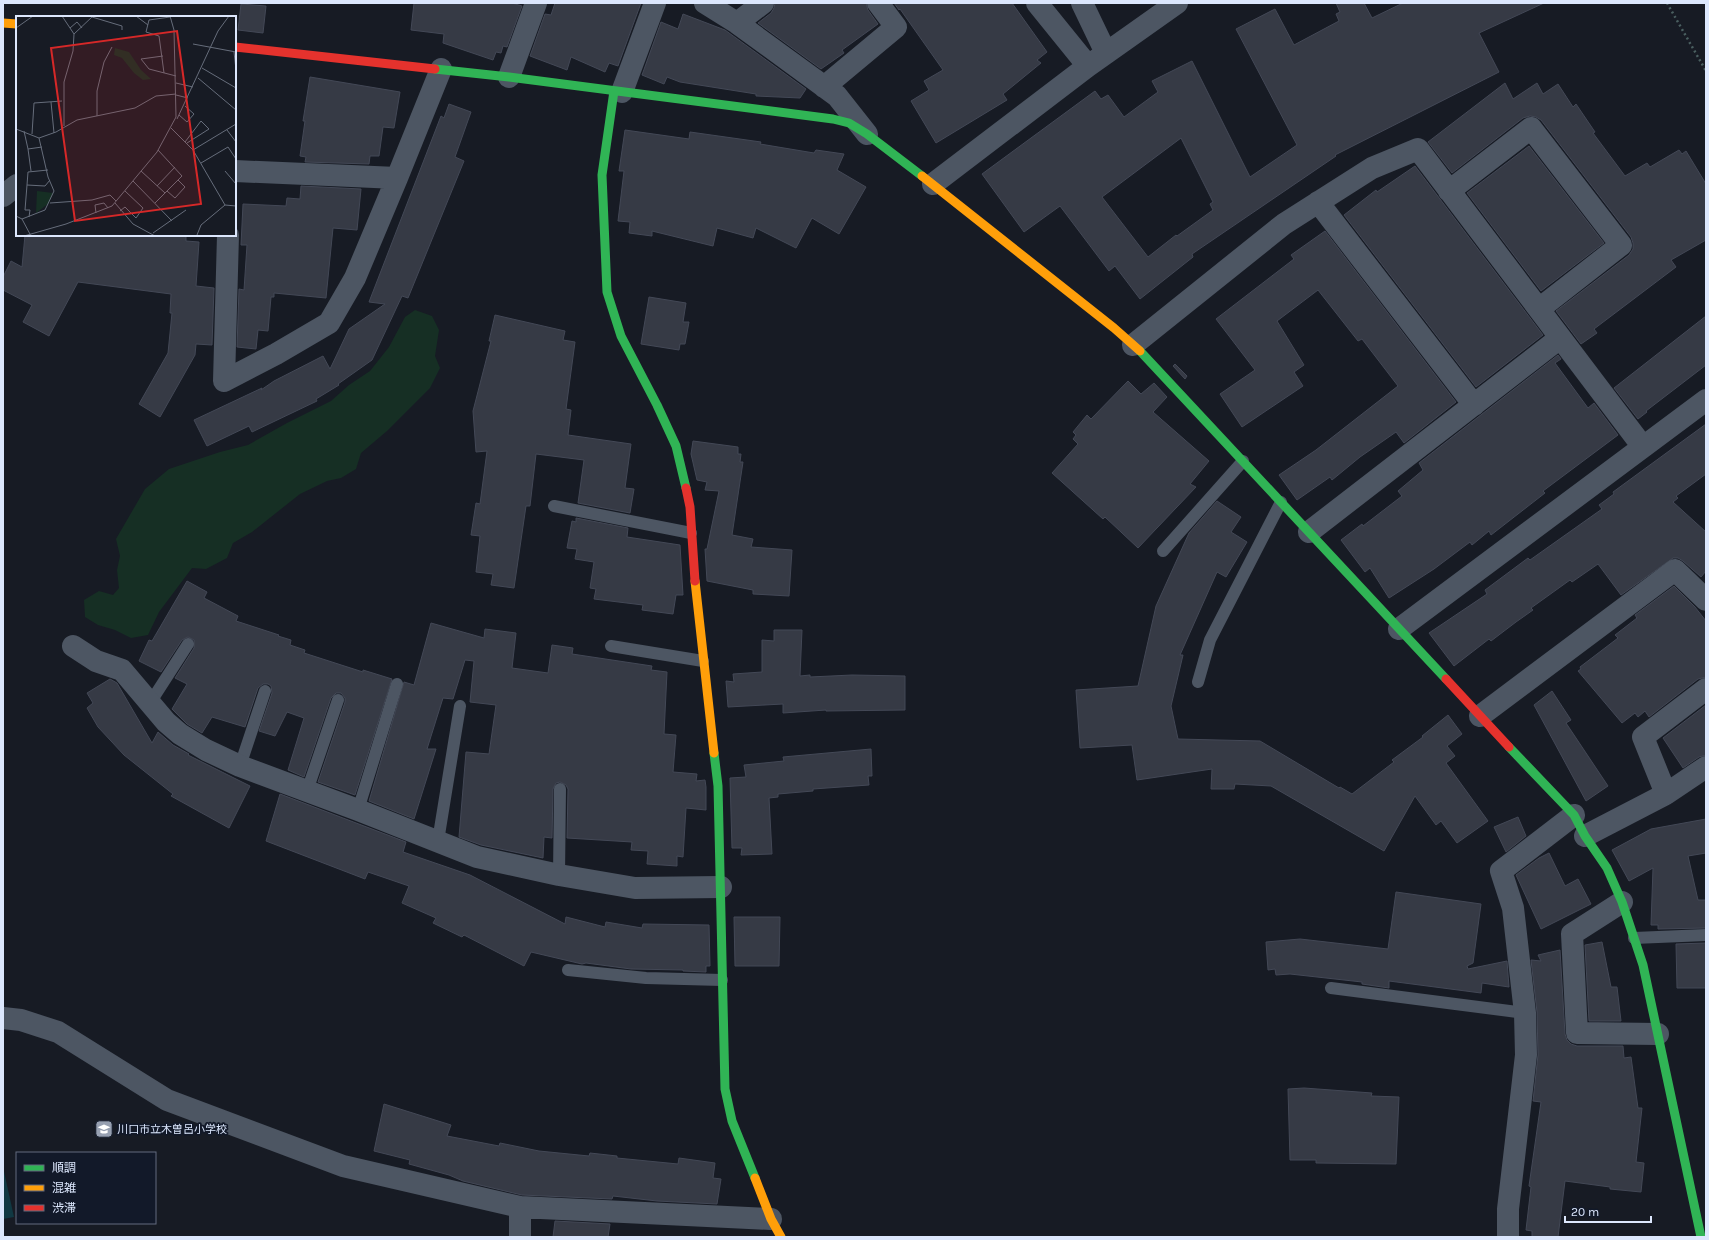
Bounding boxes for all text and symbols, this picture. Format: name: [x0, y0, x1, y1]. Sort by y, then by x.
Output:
inset map: [16, 16, 236, 236]
school or university icon: 川口市立木曽呂小学校: [94, 1119, 114, 1139]
place label: 川口市立木曽呂小学校: [117, 1123, 227, 1136]
legend: [16, 1152, 156, 1224]
text: 順調: [52, 1161, 76, 1175]
text: 混雑: [52, 1181, 76, 1195]
scale bar: [1565, 1198, 1651, 1224]
text: 渋滞: [52, 1201, 76, 1215]
text: 20 m: [1571, 1205, 1599, 1219]

